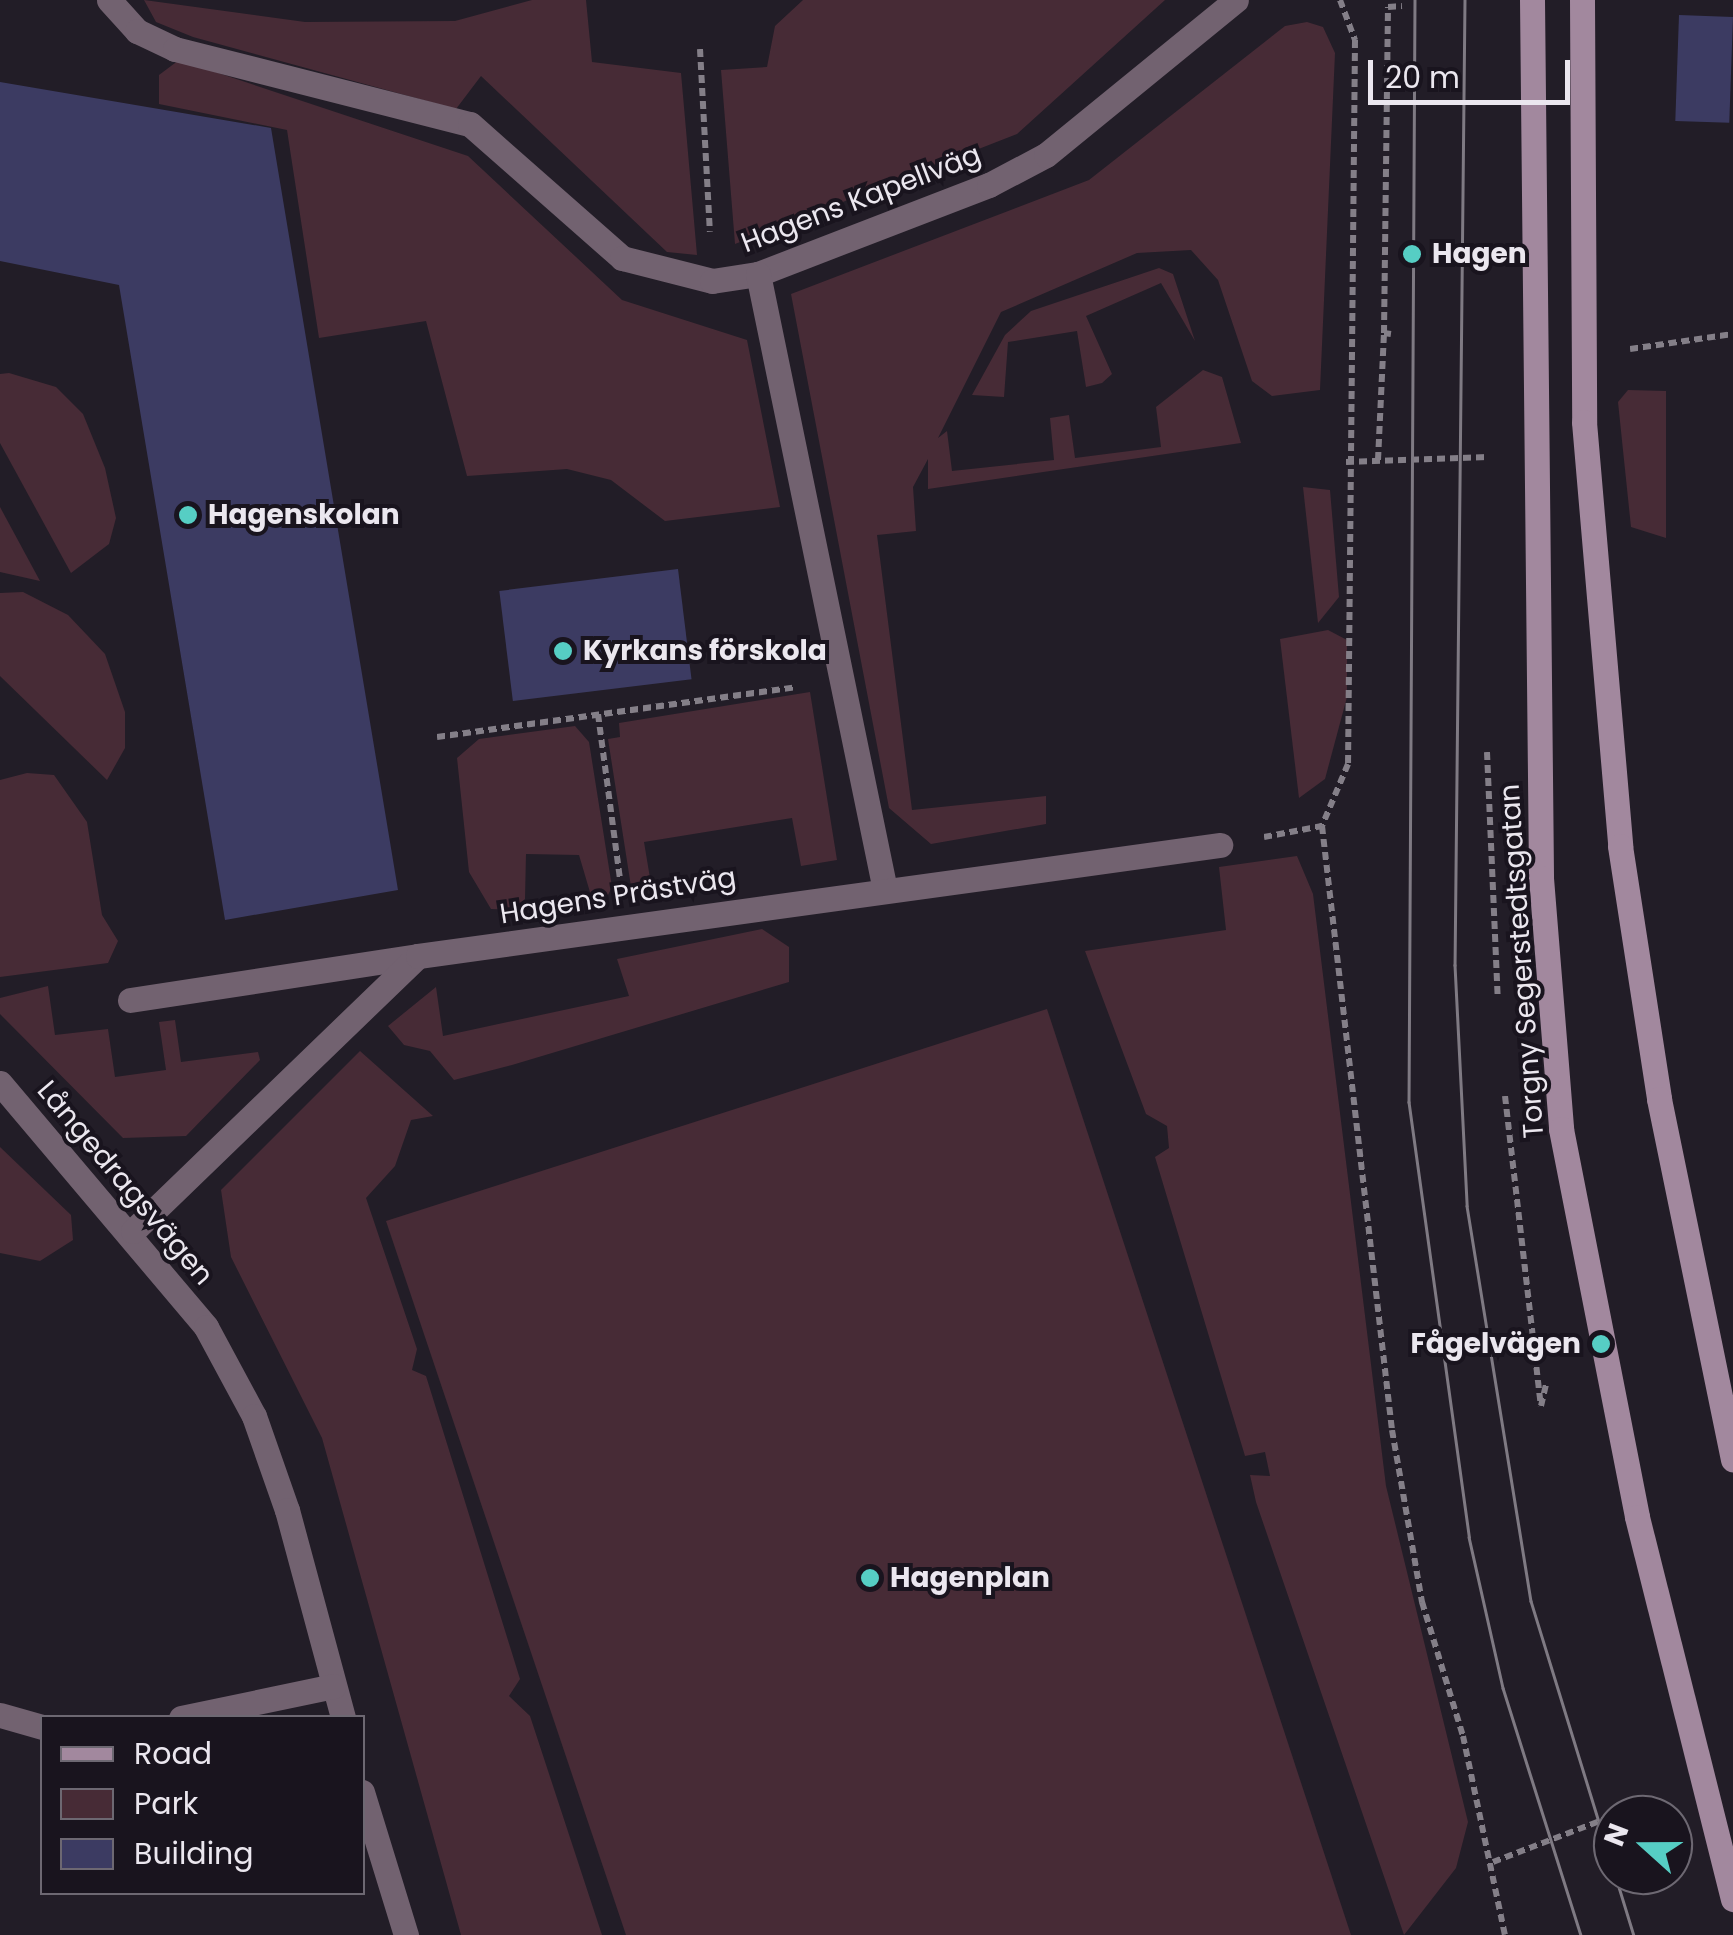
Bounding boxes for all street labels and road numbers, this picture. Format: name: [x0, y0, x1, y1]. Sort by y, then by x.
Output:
street label: Hagens Kapellväg: [736, 138, 986, 260]
street label: Torgny Segerstedtsgatan: [1493, 783, 1551, 1139]
street label: Hagens Prästväg: [498, 861, 738, 931]
street label: Långedragsvägen: [30, 1074, 220, 1292]

